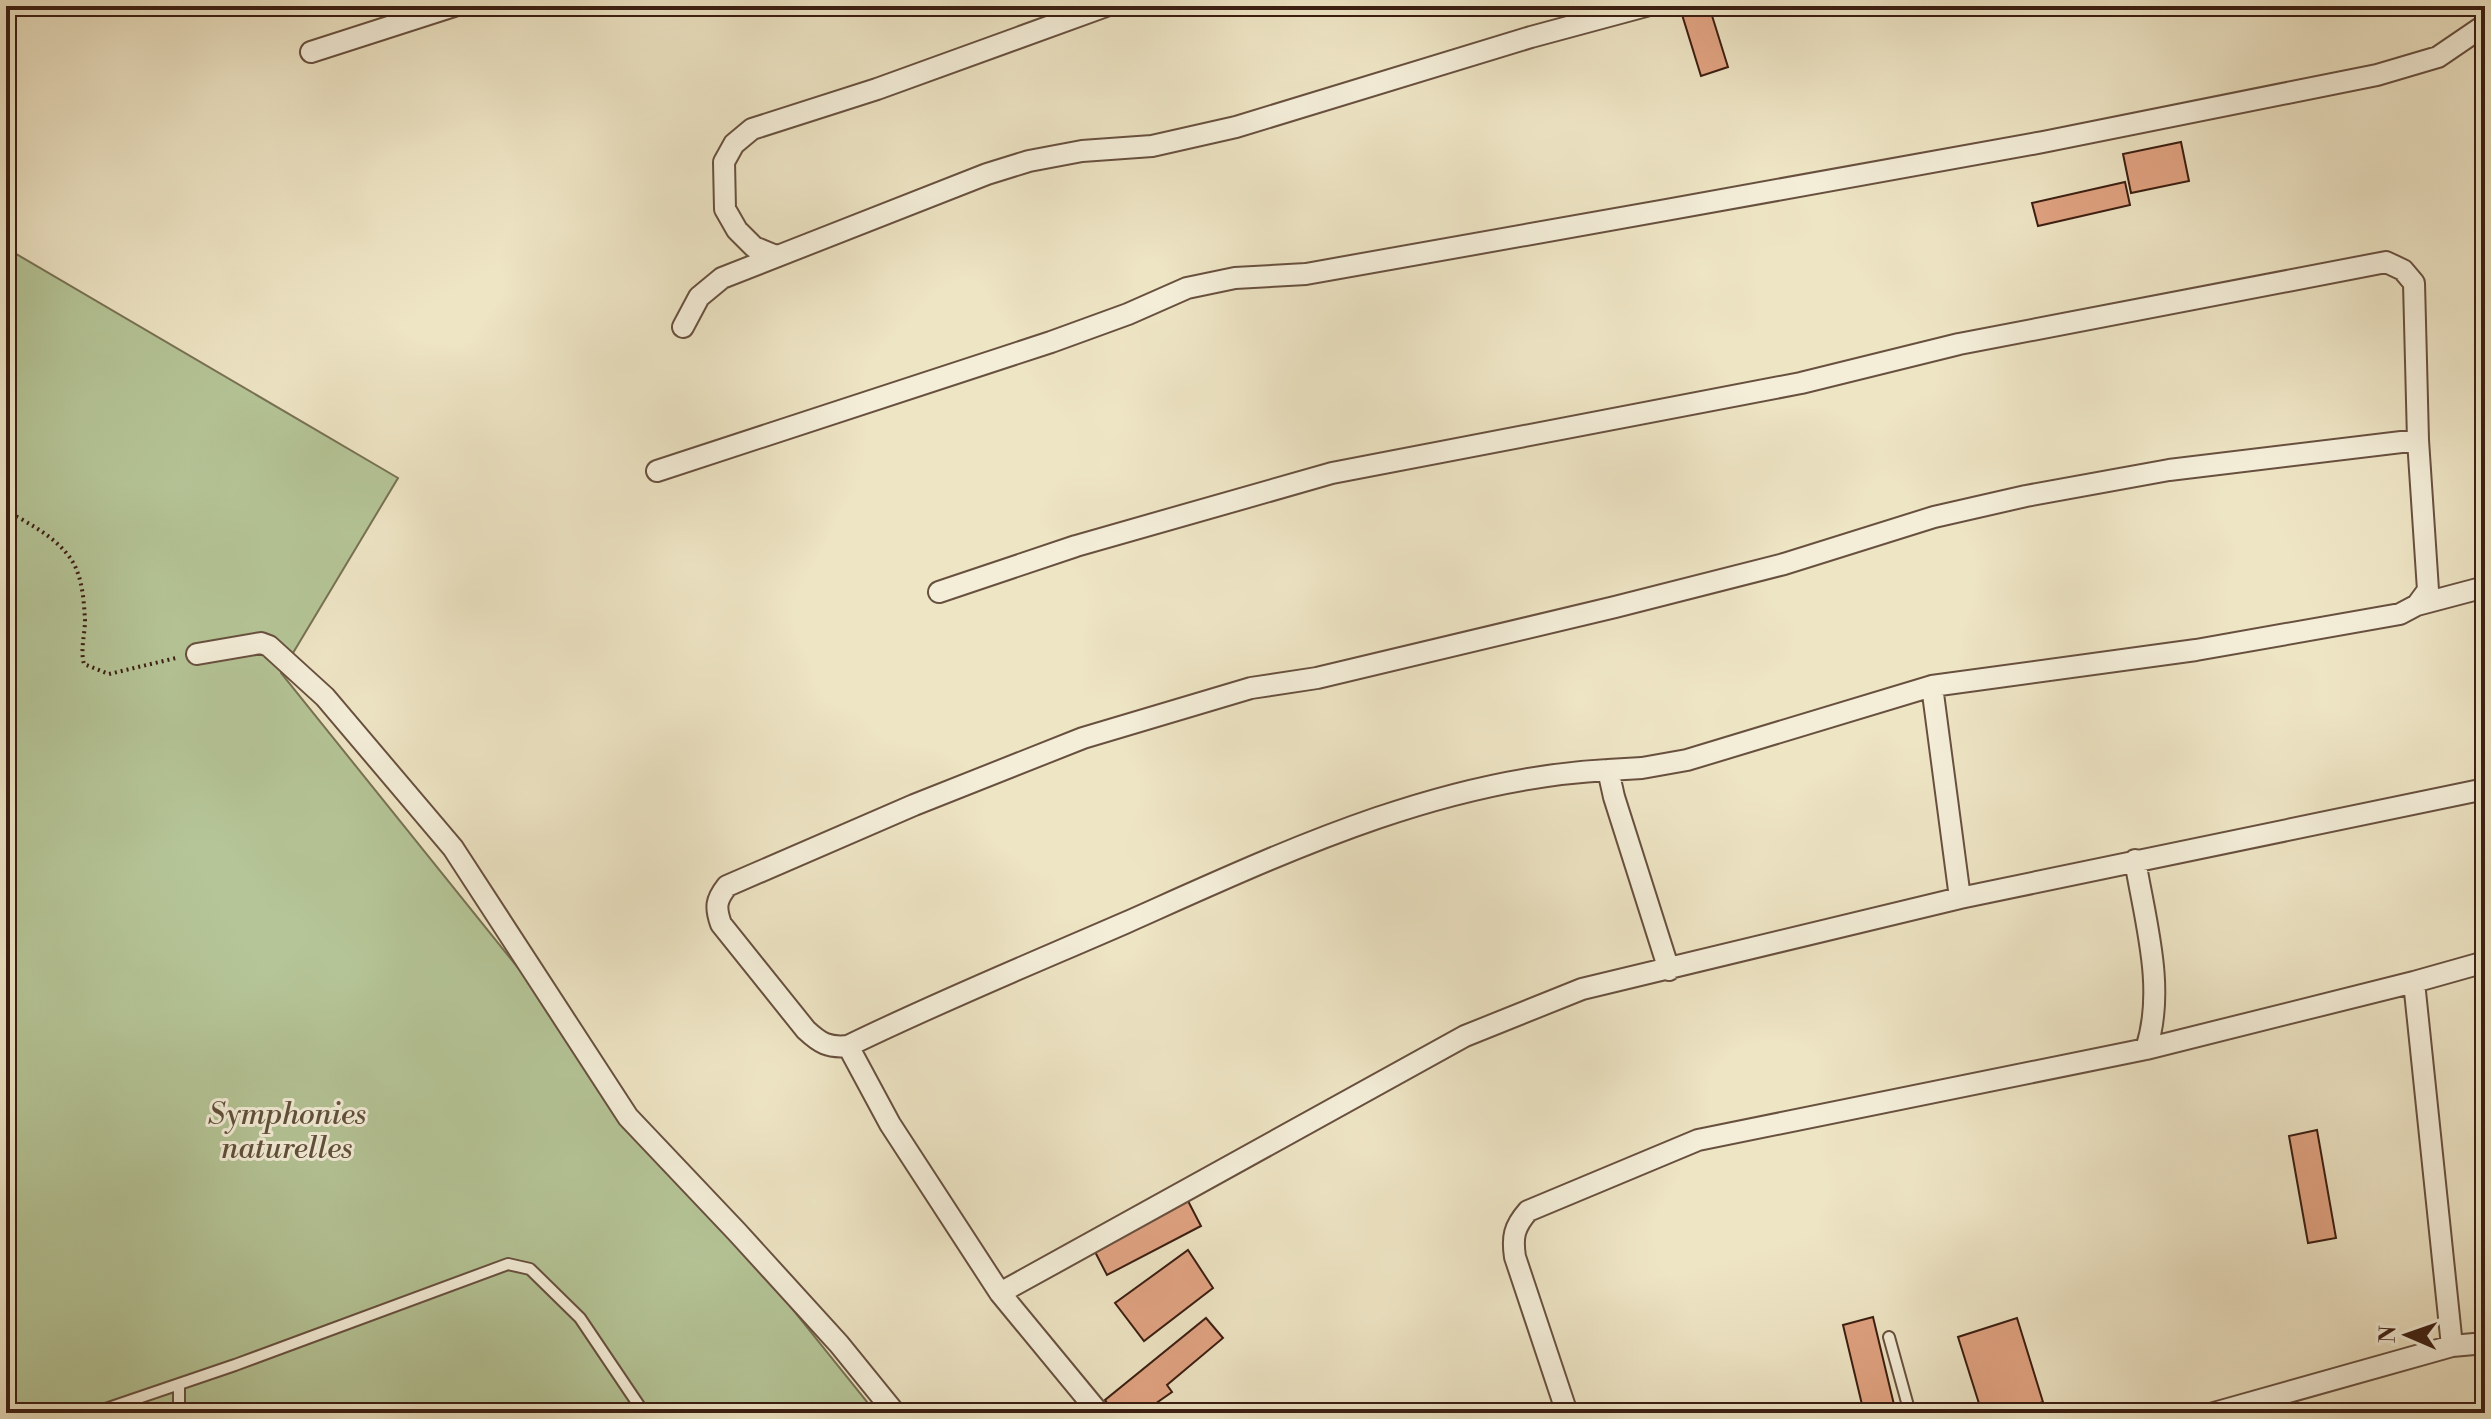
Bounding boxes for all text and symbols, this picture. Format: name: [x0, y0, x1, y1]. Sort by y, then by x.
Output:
park label: Symphonies naturelles: [208, 1096, 366, 1168]
north arrow: [2367, 1295, 2447, 1375]
text: N: [2375, 1325, 2402, 1344]

